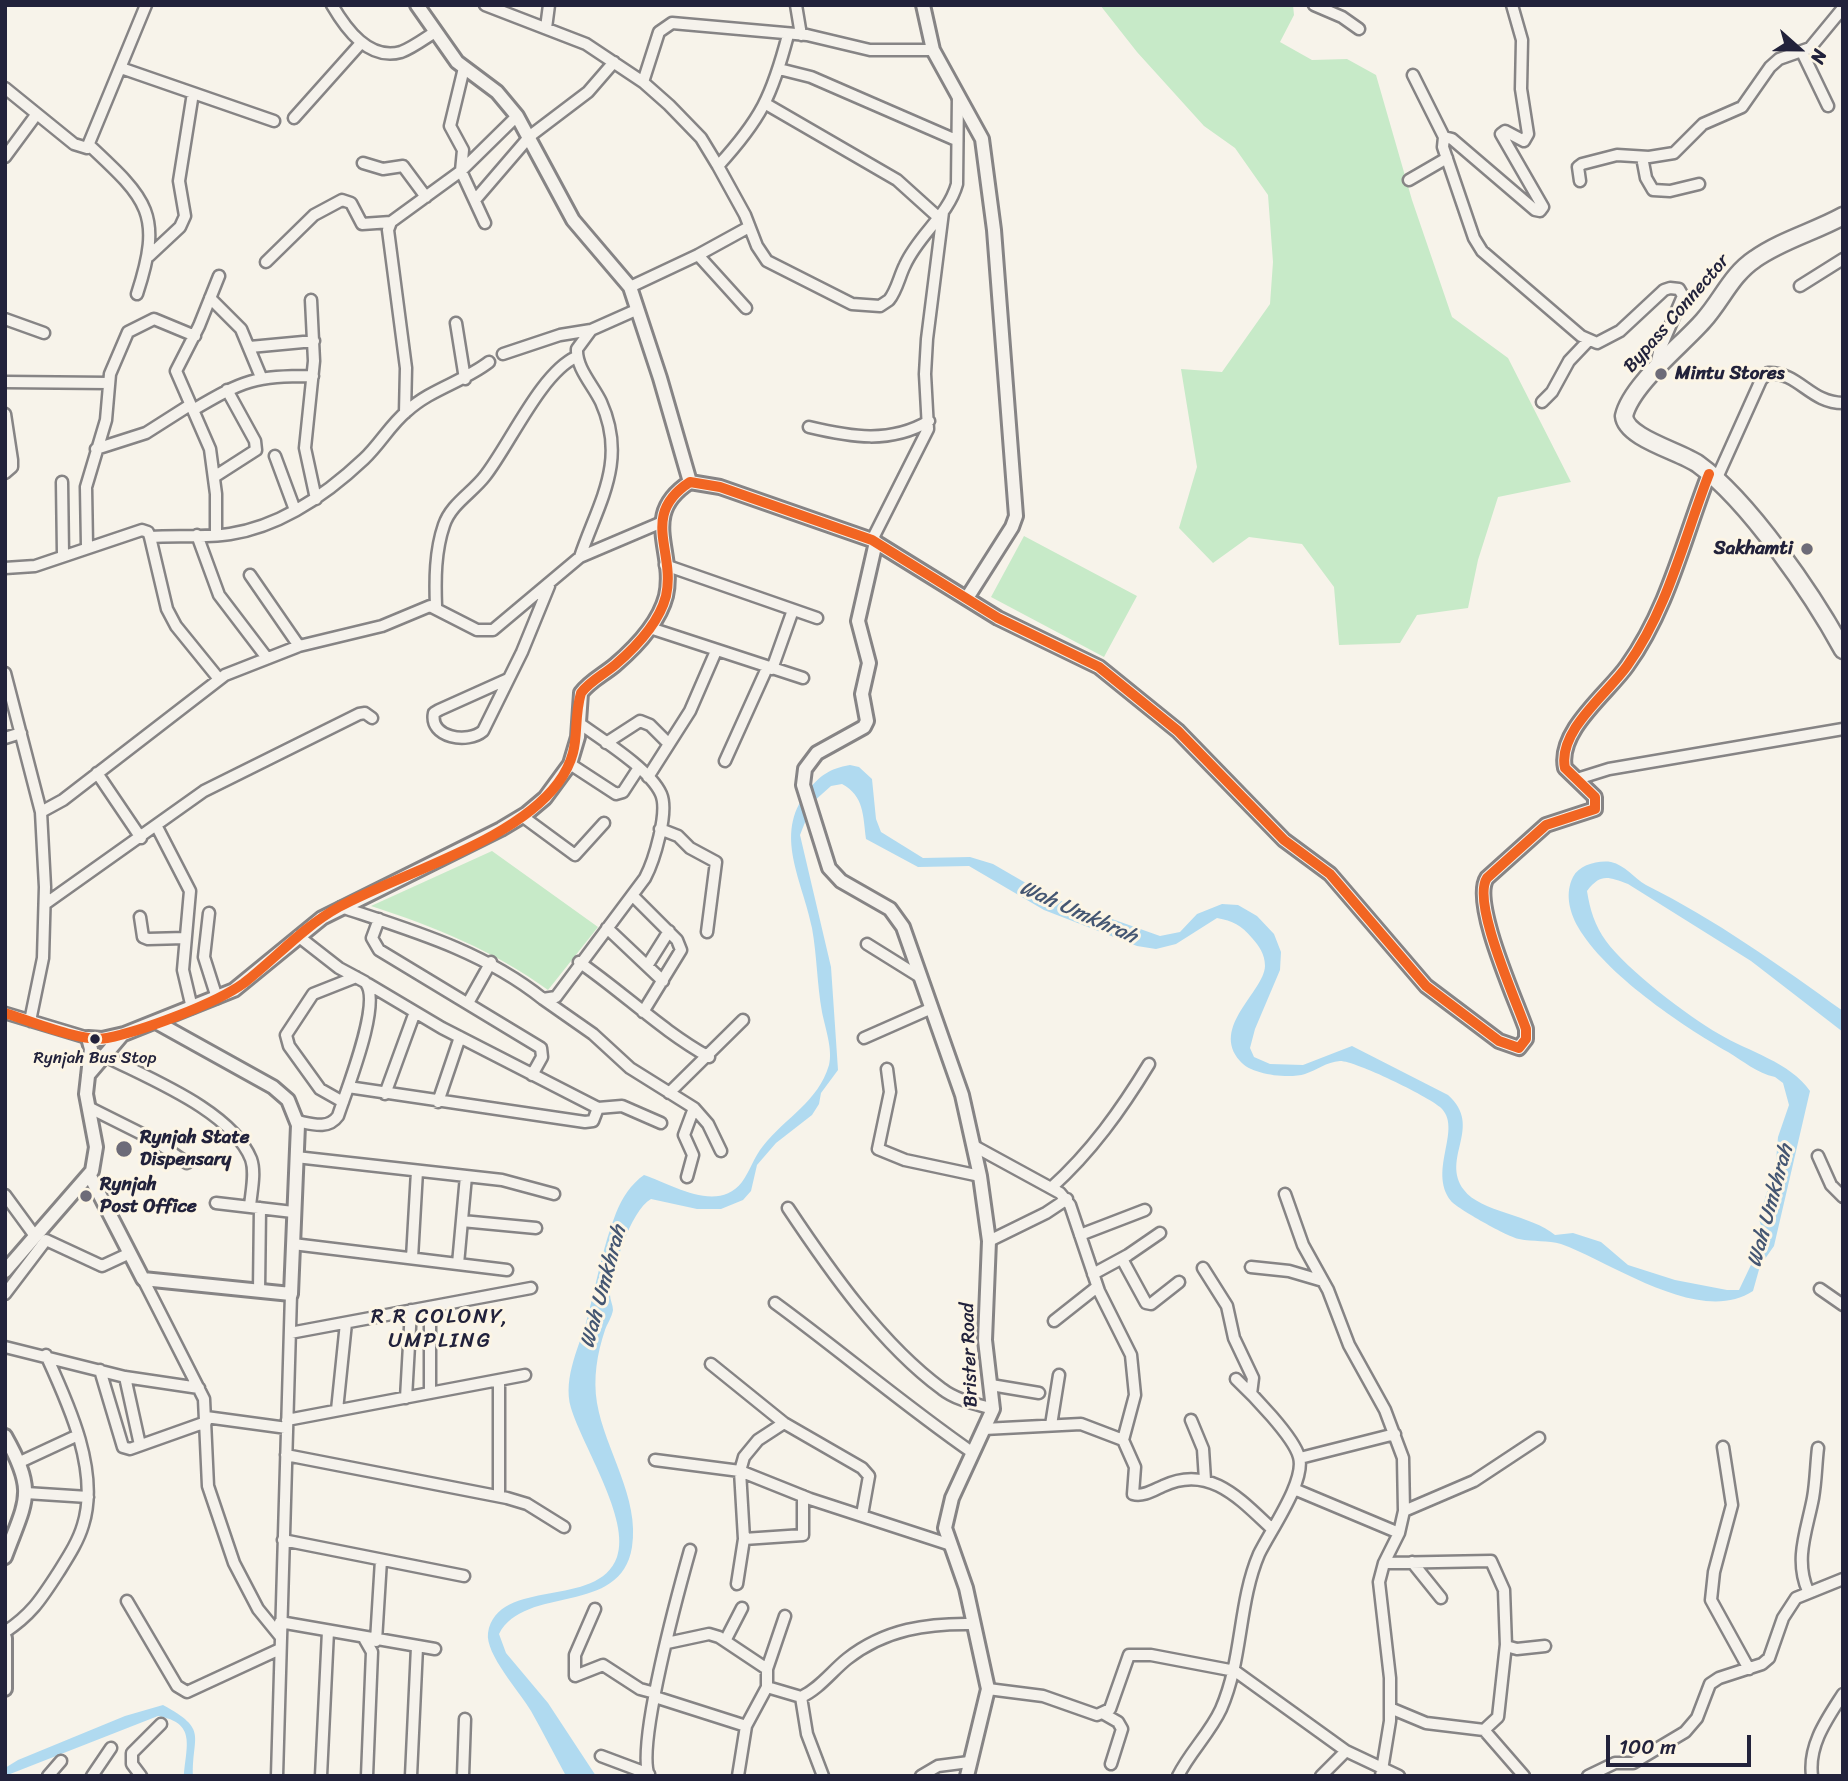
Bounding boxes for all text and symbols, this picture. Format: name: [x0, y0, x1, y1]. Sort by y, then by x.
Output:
north arrow: [1764, 14, 1834, 84]
text: N: [1801, 45, 1837, 69]
street label: Bypass Connector: [1619, 250, 1735, 378]
place label: Mintu Stores: [1675, 363, 1785, 385]
marker: Mintu Stores: [1653, 366, 1669, 382]
place label: Sakhamti: [1714, 538, 1793, 560]
marker: Sakhamti: [1799, 541, 1815, 557]
water label: Wah Umkhrah: [1016, 876, 1140, 950]
marker: Rynjah Bus Stop: [88, 1032, 102, 1046]
place label: Rynjah Bus Stop: [34, 1049, 156, 1069]
place label: Rynjah State Dispensary: [140, 1127, 249, 1171]
marker: Rynjah State Dispensary: [114, 1139, 134, 1159]
water label: Wah Umkhrah: [1743, 1142, 1799, 1270]
place label: Rynjah Post Office: [100, 1174, 197, 1218]
marker: Rynjah Post Office: [78, 1188, 94, 1204]
water label: Wah Umkhrah: [576, 1223, 632, 1351]
street label: Brister Road: [957, 1302, 983, 1408]
district label: R R COLONY, UMPLING: [372, 1305, 508, 1355]
scale bar: [1610, 1722, 1755, 1766]
text: 100 m: [1619, 1728, 1676, 1766]

